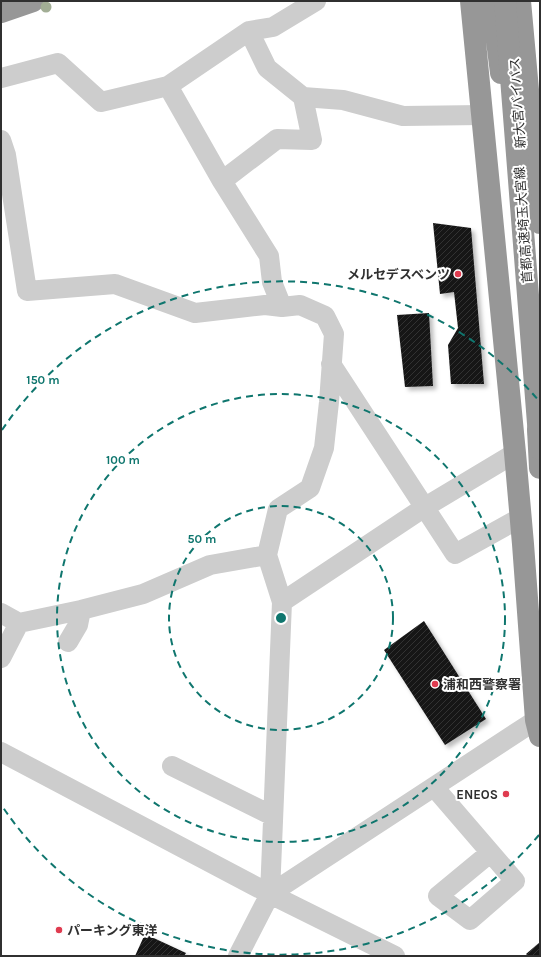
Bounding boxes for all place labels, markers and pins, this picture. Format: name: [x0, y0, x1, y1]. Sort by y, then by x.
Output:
place label: メルセデスベンツ: [347, 267, 450, 282]
marker: メルセデスベンツ: [453, 269, 463, 279]
centre of rings: [274, 611, 288, 625]
place label: 浦和西警察署: [443, 677, 521, 692]
marker: 浦和西警察署: [430, 679, 440, 689]
place label: ENEOS: [456, 787, 498, 802]
marker: ENEOS: [501, 789, 511, 799]
place label: パーキング東洋: [67, 923, 158, 938]
marker: パーキング東洋: [54, 925, 64, 935]

